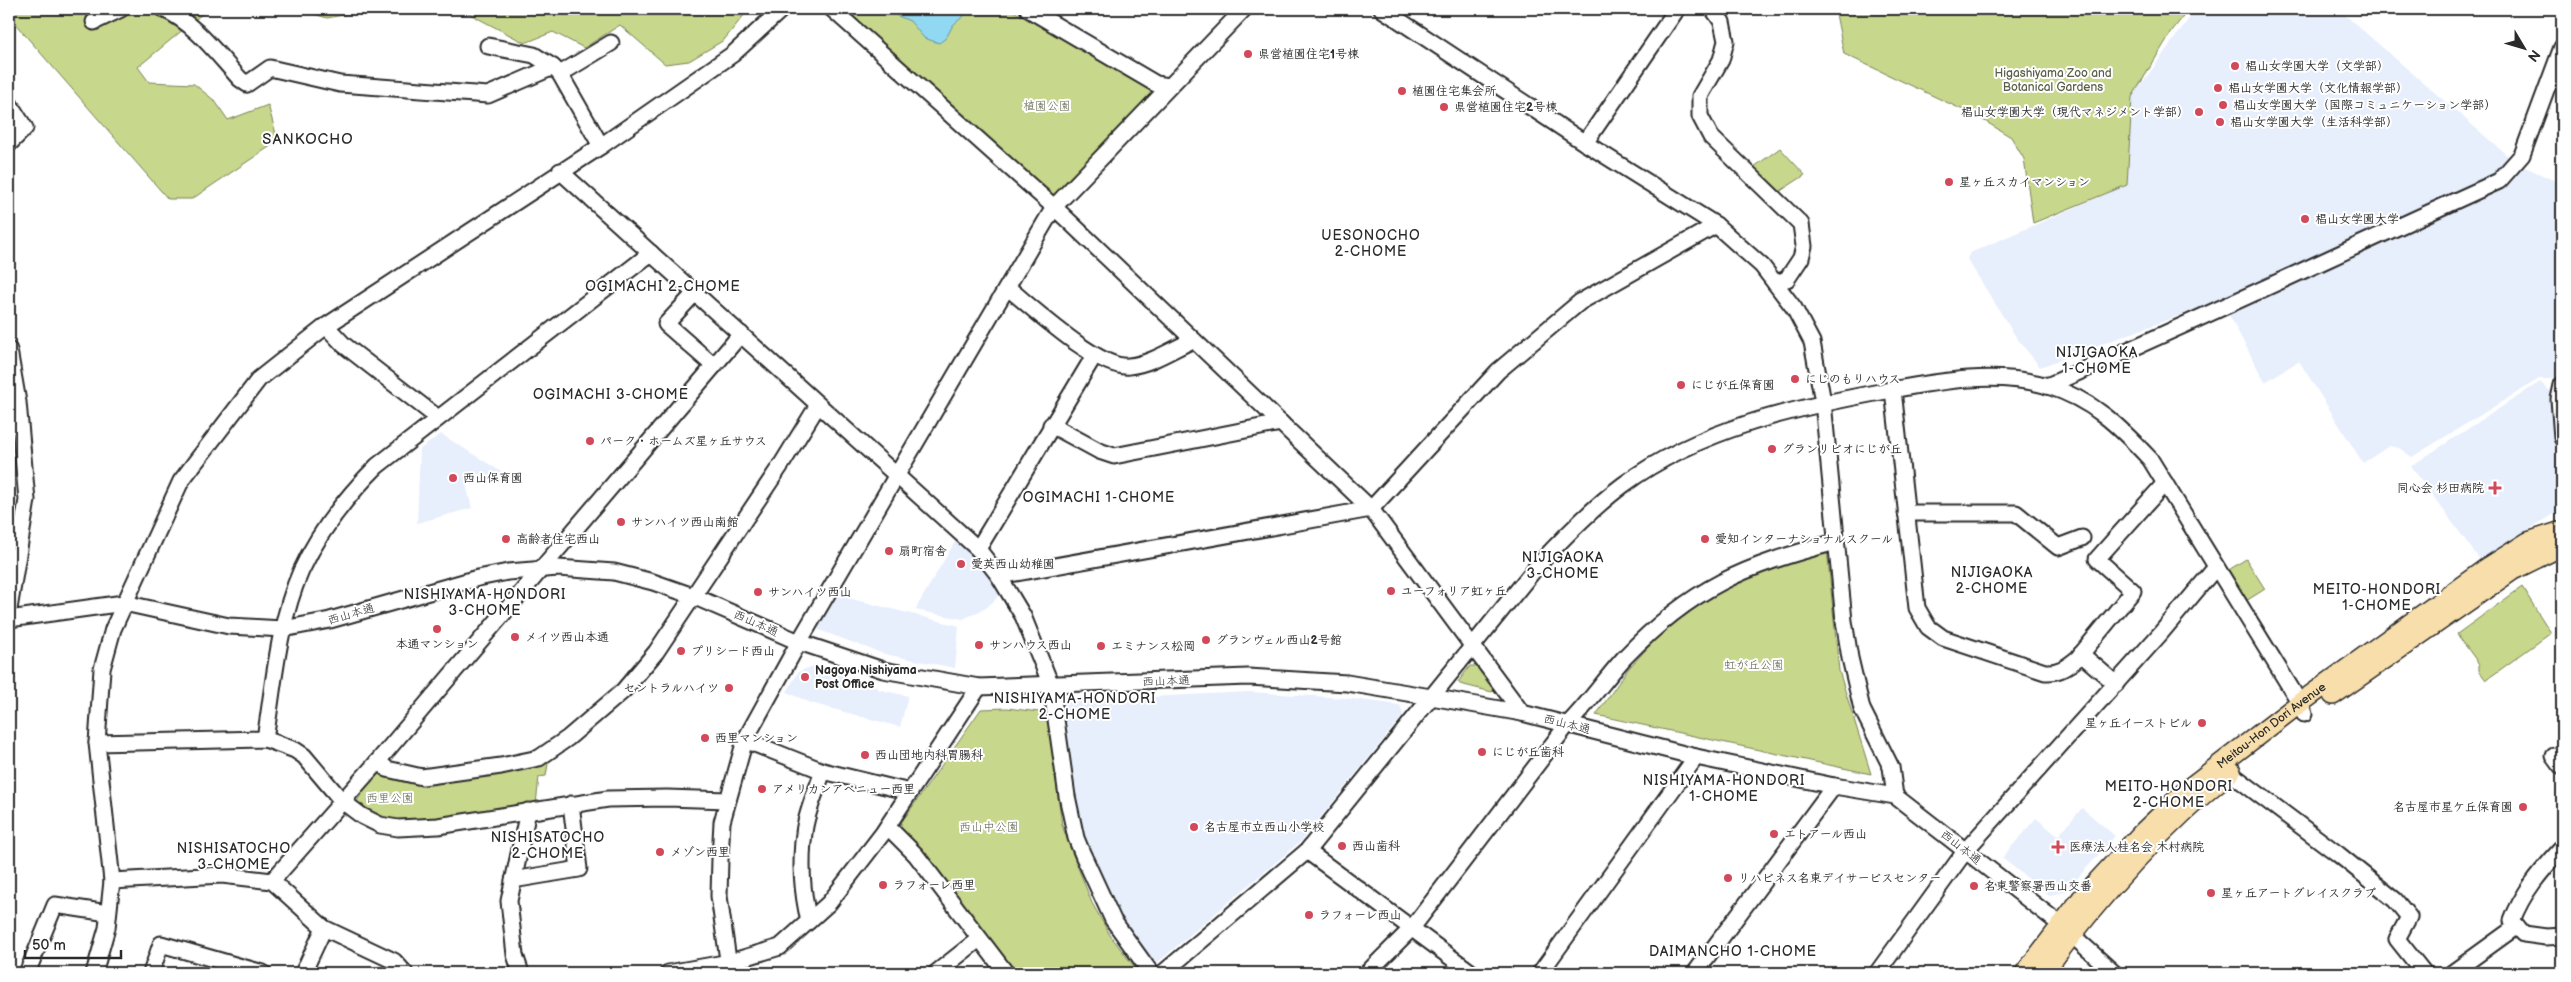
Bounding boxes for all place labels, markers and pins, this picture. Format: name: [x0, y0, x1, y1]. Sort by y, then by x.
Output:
place label: 県営植園住宅1号棟: [1258, 47, 1359, 62]
marker: 県営植園住宅1号棟: [1242, 48, 1254, 60]
place label: 椙山女学園大学（文学部）: [2245, 59, 2389, 74]
marker: 椙山女学園大学（文学部）: [2229, 60, 2241, 72]
place label: 椙山女学園大学（文化情報学部）: [2228, 81, 2408, 96]
marker: 椙山女学園大学（文化情報学部）: [2212, 82, 2224, 94]
place label: 植園住宅集会所: [1412, 84, 1497, 99]
marker: 植園住宅集会所: [1396, 85, 1408, 97]
place label: 椙山女学園大学（国際コミュニケーション学部）: [2233, 98, 2496, 113]
marker: 椙山女学園大学（国際コミュニケーション学部）: [2217, 99, 2229, 111]
place label: 県営植園住宅2号棟: [1454, 100, 1557, 115]
marker: 県営植園住宅2号棟: [1438, 101, 1450, 113]
place label: 椙山女学園大学（現代マネジメント学部）: [1961, 105, 2189, 120]
marker: 椙山女学園大学（現代マネジメント学部）: [2193, 106, 2205, 118]
place label: 椙山女学園大学（生活科学部）: [2230, 115, 2398, 130]
marker: 椙山女学園大学（生活科学部）: [2214, 116, 2226, 128]
place label: 星ヶ丘スカイマンション: [1959, 175, 2090, 190]
marker: 星ヶ丘スカイマンション: [1943, 176, 1955, 188]
place label: 椙山女学園大学: [2315, 212, 2399, 227]
marker: 椙山女学園大学: [2299, 213, 2311, 225]
place label: にじのもりハウス: [1805, 372, 1900, 387]
marker: にじのもりハウス: [1789, 373, 1801, 385]
place label: にじが丘保育園: [1691, 378, 1775, 393]
marker: にじが丘保育園: [1675, 379, 1687, 391]
place label: パーク・ホームズ星ヶ丘サウス: [600, 434, 767, 449]
marker: パーク・ホームズ星ヶ丘サウス: [584, 435, 596, 447]
place label: グランリビオにじが丘: [1782, 442, 1902, 457]
marker: グランリビオにじが丘: [1766, 443, 1778, 455]
place label: 西山保育園: [463, 471, 523, 486]
marker: 西山保育園: [447, 472, 459, 484]
place label: 同心会 杉田病院: [2397, 481, 2484, 496]
marker: 同心会 杉田病院: [2488, 481, 2502, 495]
place label: サンハイツ西山南館: [631, 515, 739, 530]
marker: サンハイツ西山南館: [615, 516, 627, 528]
place label: 高齢者住宅西山: [516, 532, 600, 547]
place label: 愛知インターナショナルスクール: [1715, 532, 1893, 547]
marker: 高齢者住宅西山: [500, 533, 512, 545]
marker: 愛知インターナショナルスクール: [1699, 533, 1711, 545]
place label: 扇町宿舎: [899, 544, 947, 559]
marker: 扇町宿舎: [883, 545, 895, 557]
place label: 愛英西山幼稚園: [971, 557, 1055, 572]
marker: 愛英西山幼稚園: [955, 558, 967, 570]
place label: ユーフォリア虹ヶ丘: [1401, 584, 1507, 599]
place label: サンハイツ西山: [768, 585, 852, 600]
marker: ユーフォリア虹ヶ丘: [1385, 585, 1397, 597]
marker: サンハイツ西山: [752, 586, 764, 598]
marker: 本通マンション: [431, 623, 443, 635]
place label: メイツ西山本通: [525, 630, 609, 645]
marker: メイツ西山本通: [509, 631, 521, 643]
place label: グランヴェル西山2号館: [1216, 633, 1342, 648]
marker: グランヴェル西山2号館: [1200, 634, 1212, 646]
place label: 本通マンション: [395, 637, 479, 652]
place label: サンハウス西山: [989, 638, 1072, 653]
marker: サンハウス西山: [973, 639, 985, 651]
place label: エミナンス松岡: [1111, 639, 1195, 654]
marker: エミナンス松岡: [1095, 640, 1107, 652]
place label: プリシード西山: [691, 644, 775, 659]
marker: プリシード西山: [675, 645, 687, 657]
place label: Nagoya Nishiyama Post Office: [815, 663, 917, 692]
marker: Nagoya Nishiyama Post Office: [799, 671, 811, 683]
place label: セントラルハイツ: [623, 681, 719, 696]
marker: セントラルハイツ: [723, 682, 735, 694]
place label: 星ヶ丘イーストビル: [2085, 716, 2192, 731]
marker: 星ヶ丘イーストビル: [2196, 717, 2208, 729]
place label: 西里マンション: [715, 731, 798, 746]
marker: 西里マンション: [699, 732, 711, 744]
place label: にじが丘歯科: [1492, 745, 1564, 760]
marker: にじが丘歯科: [1476, 746, 1488, 758]
place label: 西山団地内科胃腸科: [875, 748, 983, 763]
marker: 西山団地内科胃腸科: [859, 749, 871, 761]
place label: アメリカンアベニュー西里: [772, 782, 915, 797]
marker: アメリカンアベニュー西里: [756, 783, 768, 795]
place label: 名古屋市星ケ丘保育園: [2393, 800, 2513, 815]
marker: 名古屋市星ケ丘保育園: [2517, 801, 2529, 813]
place label: 名古屋市立西山小学校: [1204, 820, 1324, 835]
marker: 名古屋市立西山小学校: [1188, 821, 1200, 833]
place label: エトアール西山: [1784, 827, 1867, 842]
marker: エトアール西山: [1768, 828, 1780, 840]
place label: 西山歯科: [1352, 839, 1400, 854]
marker: 西山歯科: [1336, 840, 1348, 852]
marker: 医療法人桂名会 木村病院: [2051, 840, 2065, 854]
place label: 医療法人桂名会 木村病院: [2069, 840, 2204, 855]
place label: メゾン西里: [670, 845, 730, 860]
marker: メゾン西里: [654, 846, 666, 858]
place label: リハビネス名東デイサービスセンター: [1738, 871, 1941, 886]
marker: リハビネス名東デイサービスセンター: [1722, 872, 1734, 884]
place label: ラフォーレ西里: [893, 878, 976, 893]
marker: ラフォーレ西里: [877, 879, 889, 891]
place label: 名東警察署西山交番: [1984, 879, 2092, 894]
marker: 名東警察署西山交番: [1968, 880, 1980, 892]
place label: 星ヶ丘アートグレイスクラブ: [2221, 886, 2376, 901]
marker: 星ヶ丘アートグレイスクラブ: [2205, 887, 2217, 899]
place label: ラフォーレ西山: [1319, 908, 1402, 923]
marker: ラフォーレ西山: [1303, 909, 1315, 921]

